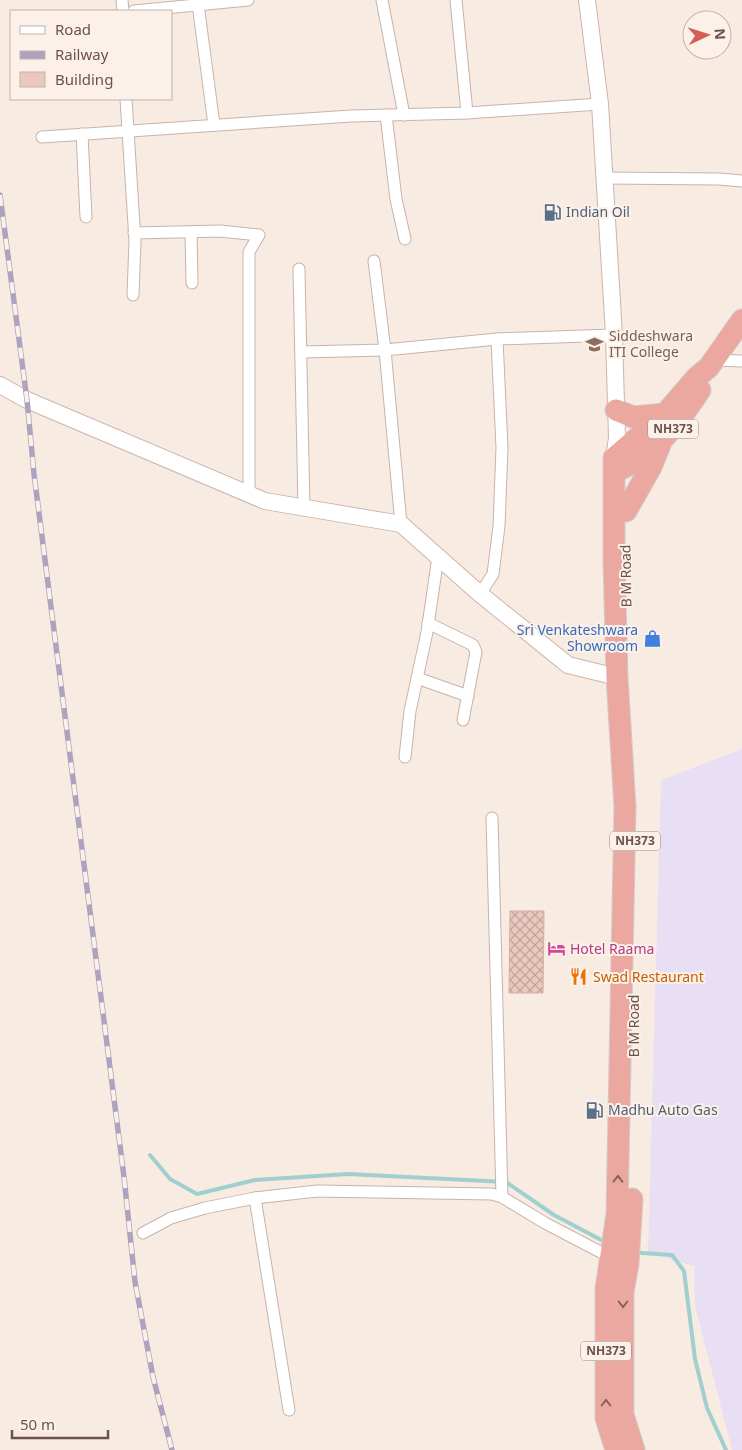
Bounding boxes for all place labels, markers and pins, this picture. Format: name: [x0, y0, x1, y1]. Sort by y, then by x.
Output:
fuel station icon: Indian Oil: [542, 202, 562, 222]
place label: Indian Oil: [566, 202, 630, 221]
place label: Siddeshwara ITI College: [609, 326, 693, 361]
school or university icon: Siddeshwara ITI College: [585, 334, 605, 354]
place label: Sri Venkateshwara Showroom: [517, 620, 638, 655]
shop icon: Sri Venkateshwara Showroom: [642, 628, 662, 648]
hotel icon: Hotel Raama: [546, 939, 566, 959]
place label: Hotel Raama: [570, 939, 654, 958]
restaurant icon: Swad Restaurant: [569, 967, 589, 987]
place label: Swad Restaurant: [593, 967, 704, 986]
fuel station icon: Madhu Auto Gas: [584, 1100, 604, 1120]
place label: Madhu Auto Gas: [608, 1100, 718, 1119]

